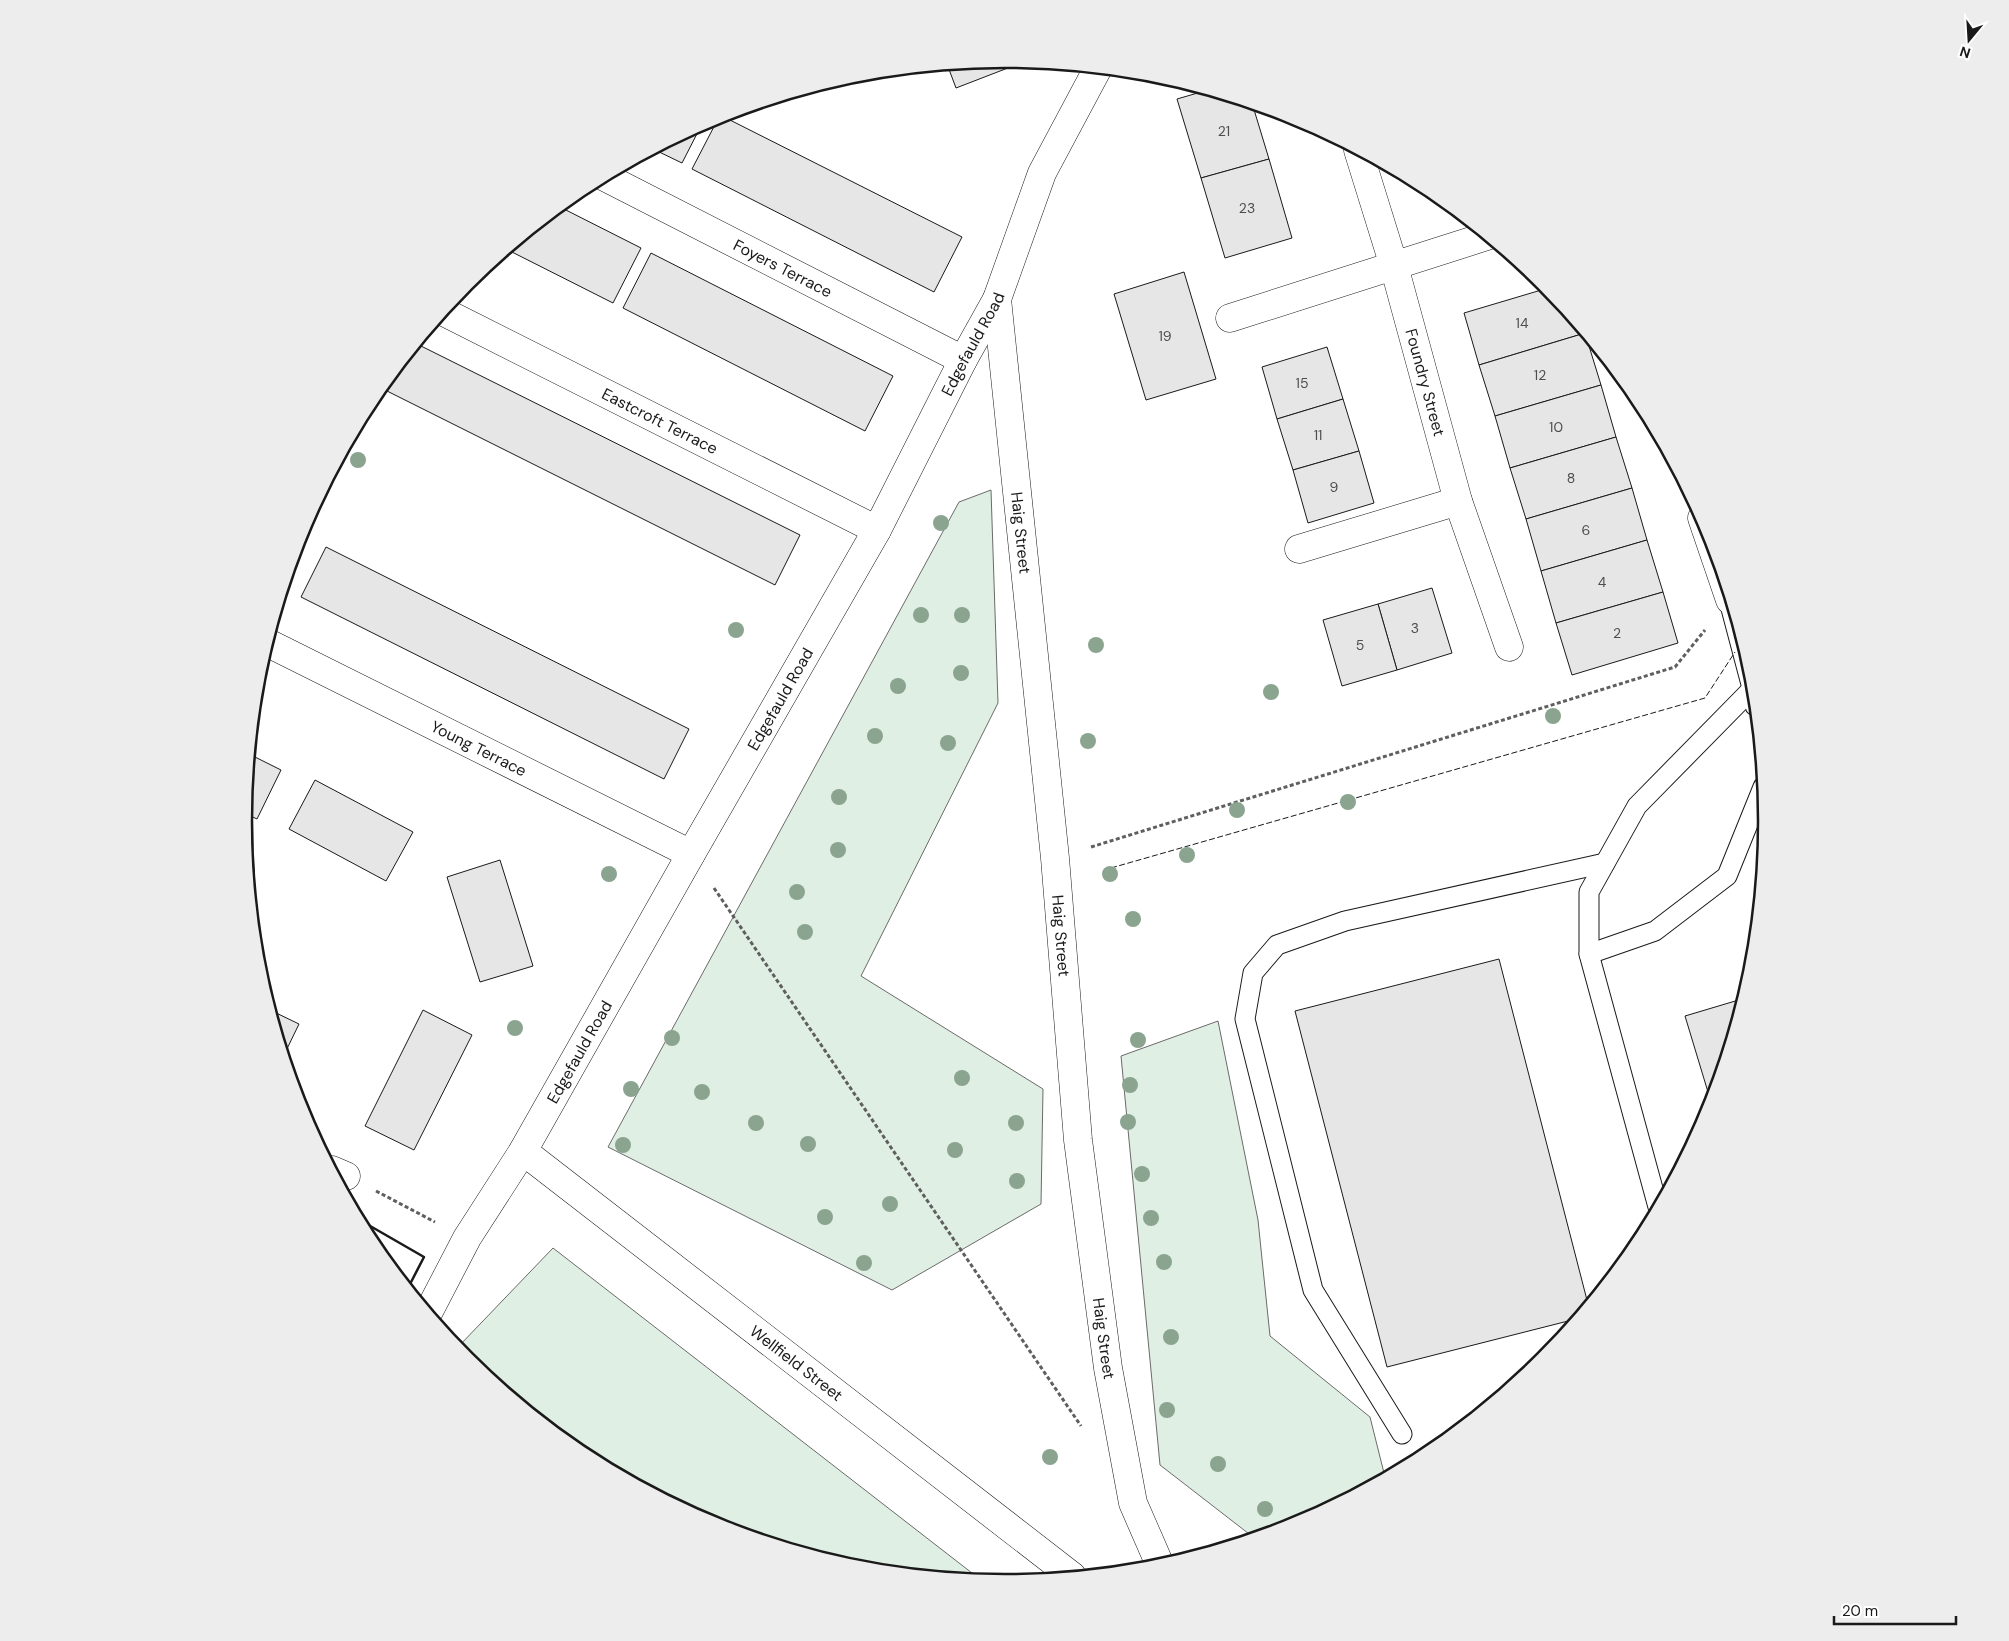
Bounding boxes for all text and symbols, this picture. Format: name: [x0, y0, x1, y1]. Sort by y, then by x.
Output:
north arrow: [1944, 15, 1994, 65]
text: N: [1957, 42, 1973, 63]
house number: 21: [1218, 122, 1230, 140]
house number: 23: [1239, 199, 1255, 217]
street label: Foyers Terrace: [730, 234, 836, 302]
street label: Edgefauld Road: [937, 290, 1009, 400]
house number: 14: [1516, 314, 1529, 332]
street label: Foundry Street: [1401, 326, 1450, 439]
house number: 19: [1158, 327, 1172, 345]
house number: 12: [1534, 366, 1546, 384]
house number: 15: [1296, 374, 1308, 392]
street label: Eastcroft Terrace: [598, 383, 721, 459]
house number: 10: [1549, 418, 1563, 436]
house number: 11: [1314, 426, 1322, 444]
house number: 8: [1567, 469, 1575, 487]
house number: 9: [1330, 478, 1339, 496]
street label: Haig Street: [1006, 491, 1035, 575]
house number: 6: [1582, 521, 1590, 539]
house number: 4: [1598, 573, 1607, 591]
house number: 3: [1411, 619, 1419, 637]
house number: 2: [1613, 624, 1621, 642]
house number: 5: [1356, 636, 1364, 654]
street label: Edgefauld Road: [743, 644, 818, 754]
street label: Young Terrace: [427, 716, 530, 781]
street label: Haig Street: [1047, 894, 1075, 978]
street label: Edgefauld Road: [542, 997, 617, 1107]
street label: Haig Street: [1088, 1296, 1120, 1381]
street label: Wellfield Street: [745, 1321, 847, 1406]
scale bar: [1834, 1594, 1956, 1626]
text: 20 m: [1842, 1601, 1878, 1621]

